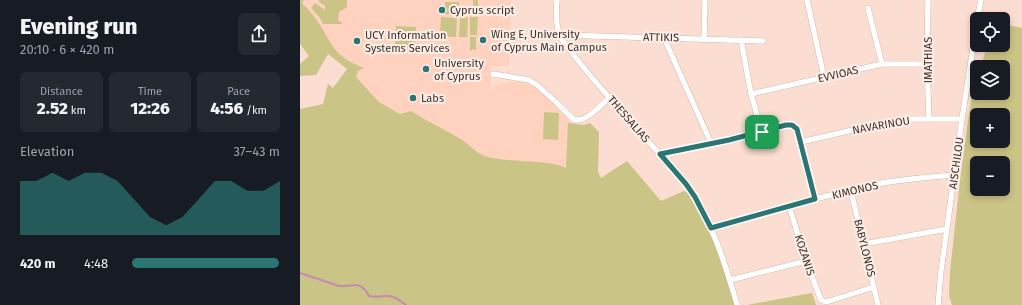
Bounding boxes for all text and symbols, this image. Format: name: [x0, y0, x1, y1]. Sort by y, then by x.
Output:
place label: Cyprus script: [450, 4, 515, 17]
marker: Cyprus script: [437, 5, 447, 15]
map controls: [970, 12, 1010, 196]
button: locate: [970, 12, 1010, 52]
text: Evening run: [20, 13, 137, 40]
button: share: [238, 13, 280, 55]
place label: Wing Ε, University of Cyprus Main Campus: [491, 28, 607, 54]
place label: UCY Information Systems Services: [365, 29, 450, 55]
street label: ATTIKIS: [643, 31, 679, 44]
marker: Wing Ε, University of Cyprus Main Campus: [478, 35, 488, 45]
marker: UCY Information Systems Services: [352, 36, 362, 46]
street label: IMATHIAS: [922, 37, 935, 83]
text: 20:10 · 6 × 420 m: [20, 42, 114, 57]
place label: University of Cyprus: [434, 57, 484, 83]
button: layers: [970, 60, 1010, 100]
marker: University of Cyprus: [421, 64, 431, 74]
street label: EVVIOAS: [817, 64, 860, 85]
text: Distance: [40, 85, 83, 98]
text: Time: [138, 85, 162, 98]
text: Pace: [227, 85, 250, 98]
place label: Labs: [421, 92, 444, 105]
marker: Labs: [408, 93, 418, 103]
street label: THESSALIAS: [605, 93, 653, 146]
text: 2.52: [37, 98, 68, 119]
text: 12:26: [130, 98, 170, 119]
text: 4:56: [210, 98, 243, 119]
text: km: [68, 104, 86, 117]
text: /km: [243, 104, 267, 117]
button: +: [970, 108, 1010, 148]
street label: NAVARINOU: [851, 114, 911, 137]
pin: [745, 115, 779, 149]
icon: arrive: [751, 121, 773, 143]
street label: AISCHILOU: [946, 136, 967, 190]
text: Elevation: [20, 144, 74, 159]
text: 37–43 m: [233, 144, 280, 159]
button: −: [970, 156, 1010, 196]
street label: KIMONOS: [831, 179, 879, 202]
street label: BABYLONOS: [851, 218, 878, 278]
street label: KOZANIS: [792, 233, 817, 277]
text: 420 m: [20, 256, 55, 271]
text: 4:48: [84, 256, 108, 271]

